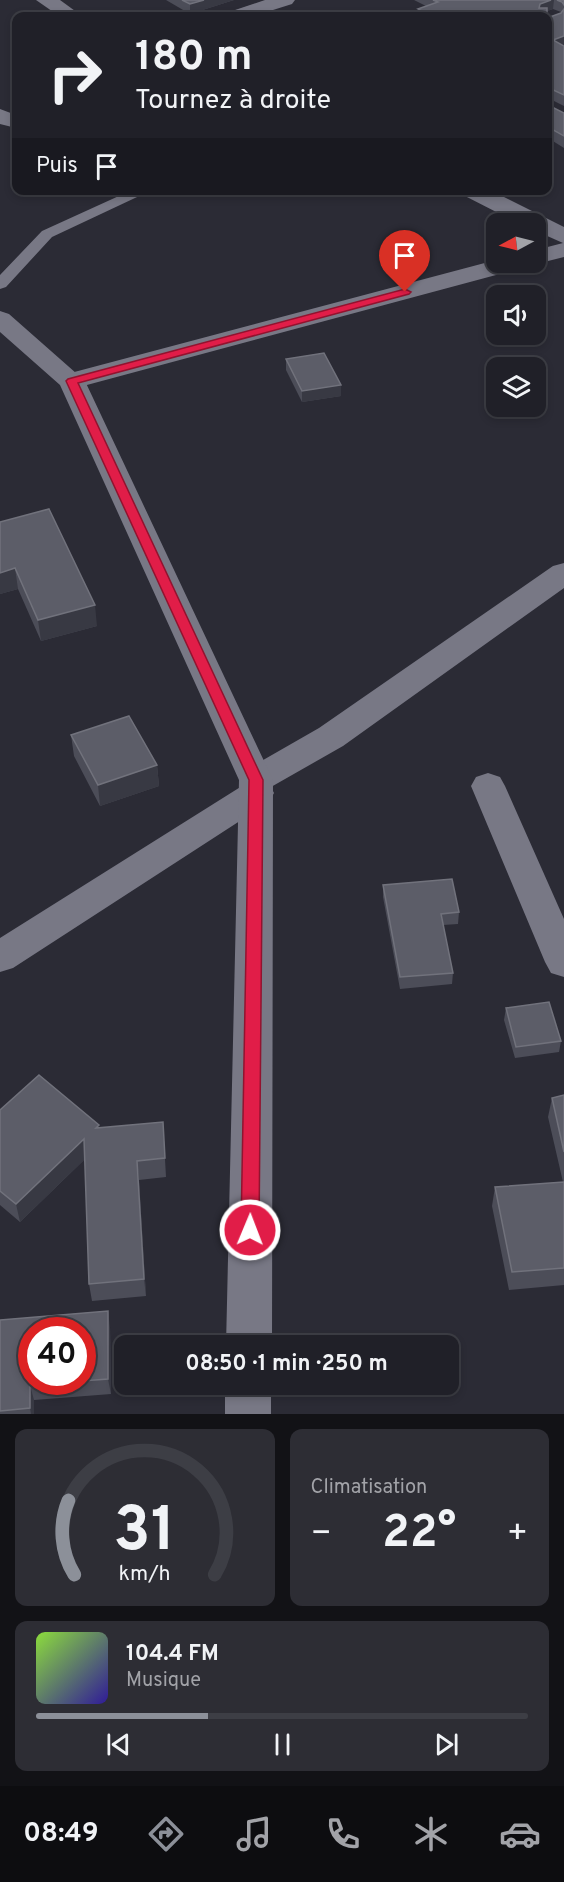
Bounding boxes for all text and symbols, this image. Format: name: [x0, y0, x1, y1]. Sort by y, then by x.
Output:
text: 180 m: [135, 32, 252, 85]
icon: right: [36, 36, 114, 114]
text: Tournez à droite: [135, 84, 331, 118]
icon: arrive: [90, 150, 123, 183]
text: Puis: [36, 153, 78, 180]
north arrow: [486, 213, 546, 273]
map controls: [486, 213, 546, 417]
pin: [379, 230, 430, 292]
icon: arrive: [388, 239, 421, 272]
button: sound: [486, 285, 546, 345]
button: layers: [486, 357, 546, 417]
position arrow: [218, 1198, 282, 1262]
speed limit sign: 40: [18, 1317, 96, 1395]
text: 08:50 · 1 min · 250 m: [185, 1351, 388, 1378]
text: Climatisation: [311, 1475, 427, 1501]
text: 31: [114, 1494, 176, 1573]
text: 22°: [382, 1506, 456, 1563]
text: −: [311, 1514, 332, 1556]
text: +: [507, 1514, 528, 1556]
text: km/h: [119, 1561, 171, 1588]
text: 104.4 FM: [126, 1641, 219, 1668]
text: Musique: [126, 1668, 201, 1694]
icon: previous: [102, 1728, 135, 1761]
icon: pause: [266, 1728, 299, 1761]
icon: next: [430, 1728, 463, 1761]
icon: directions: [145, 1813, 187, 1855]
icon: music: [233, 1813, 275, 1855]
icon: phone: [322, 1813, 364, 1855]
icon: climate: [410, 1813, 452, 1855]
icon: car: [499, 1813, 541, 1855]
text: 08:49: [23, 1817, 98, 1851]

